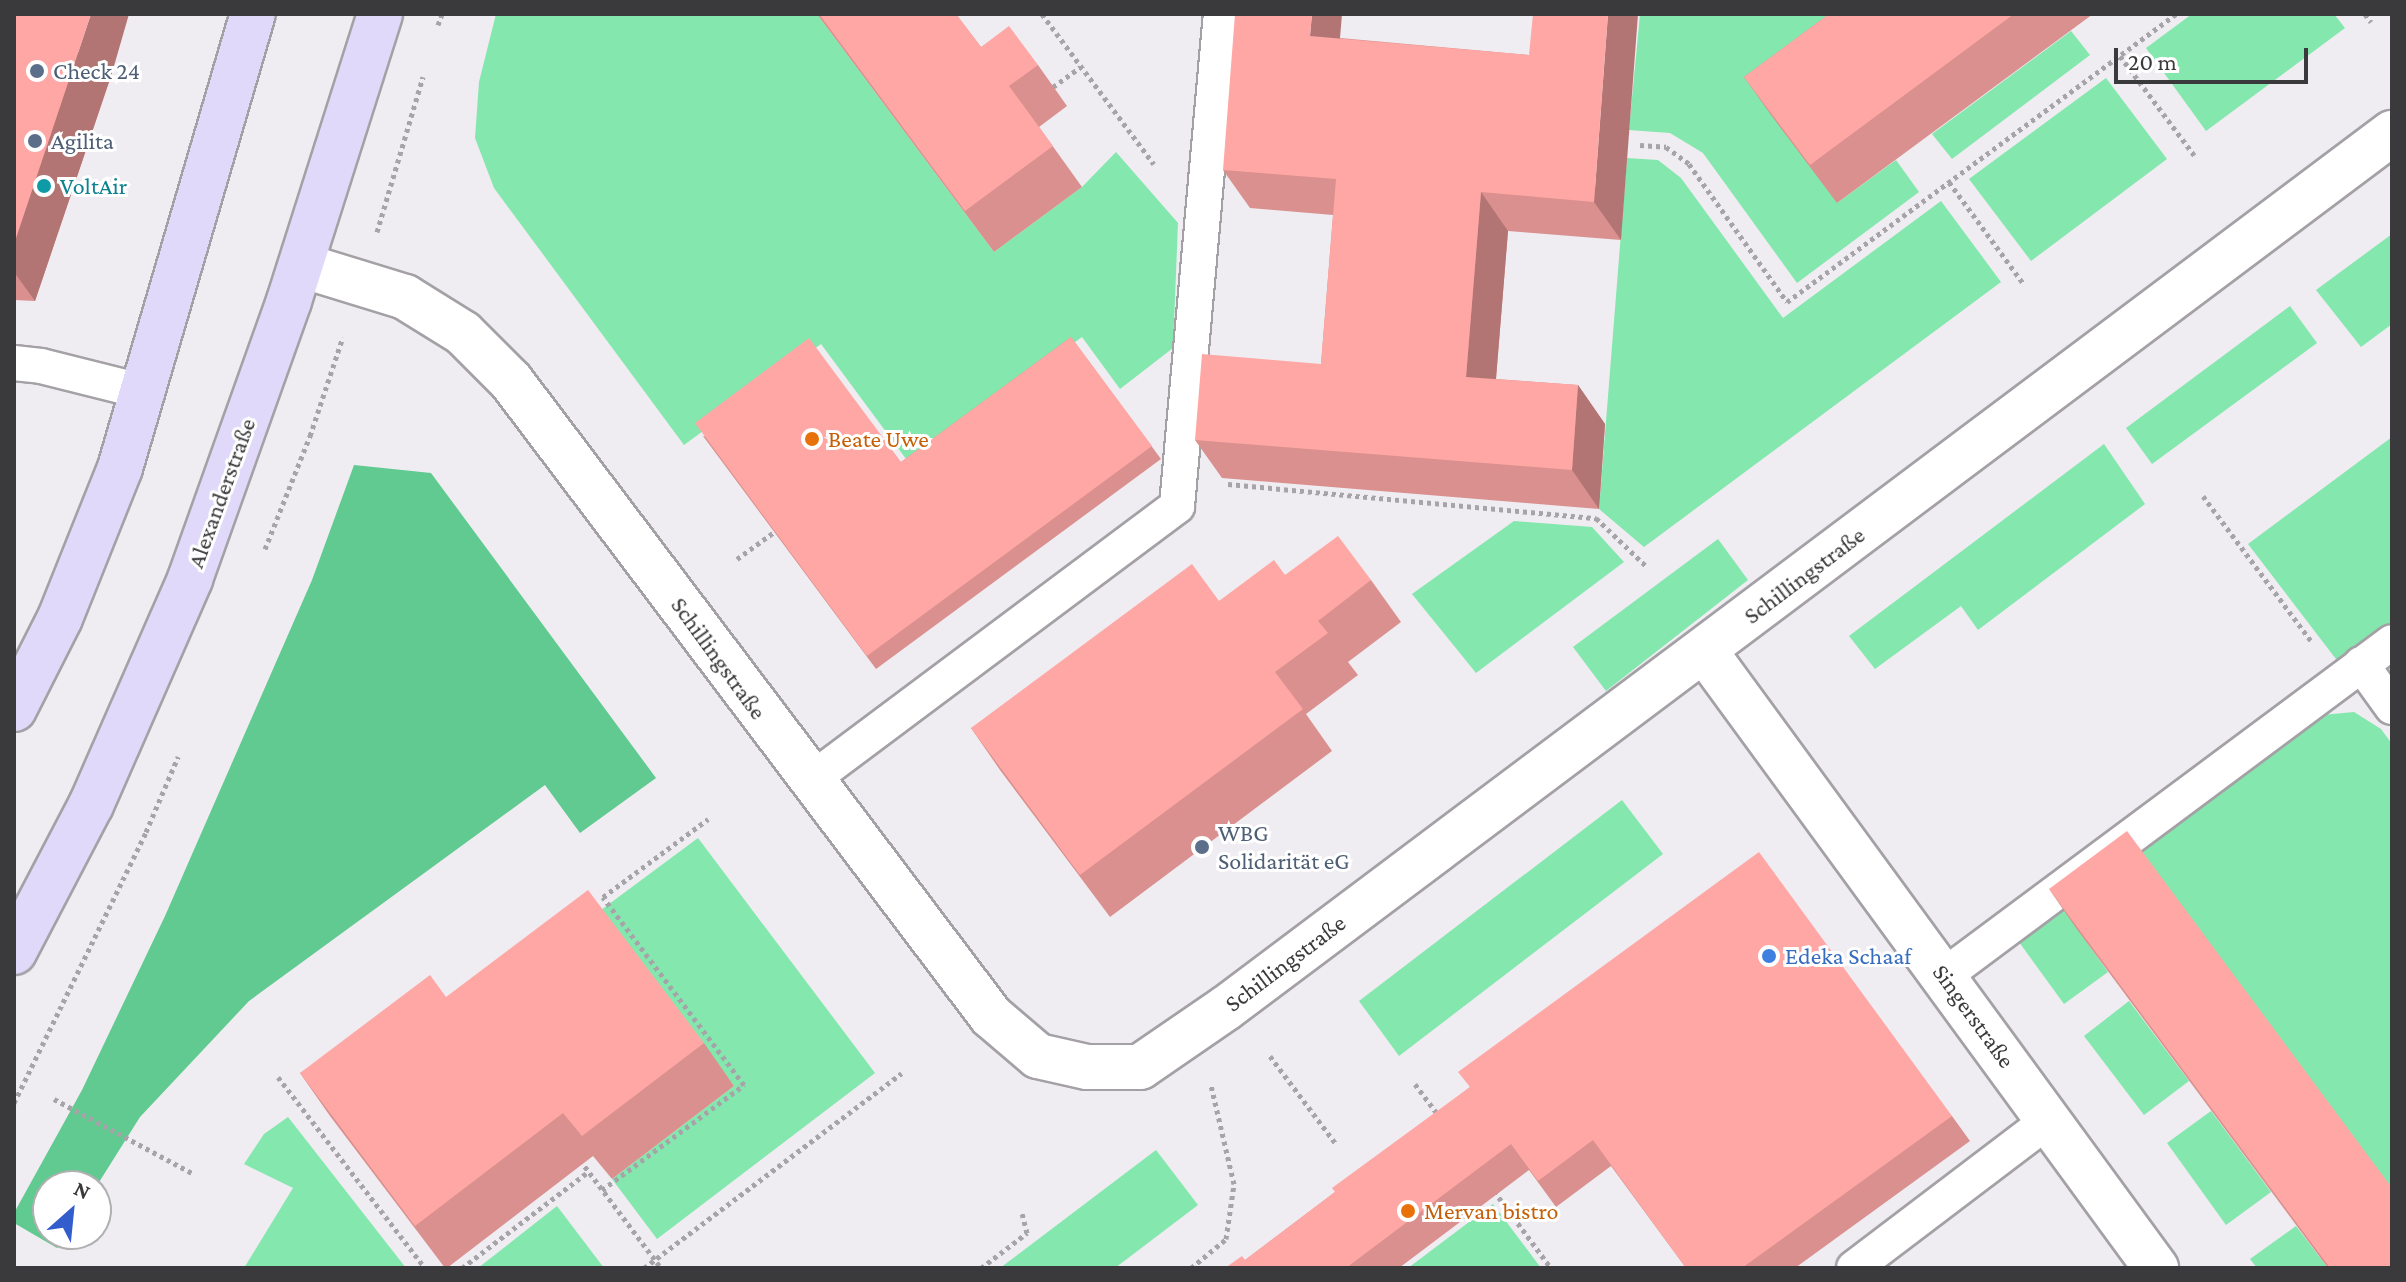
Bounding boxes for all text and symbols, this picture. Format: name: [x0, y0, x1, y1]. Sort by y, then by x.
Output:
scale bar: [2118, 32, 2312, 82]
text: 20 m: [2128, 48, 2177, 75]
place label: Check 24: [53, 57, 140, 85]
marker: Check 24: [28, 62, 46, 80]
place label: Agilita: [51, 127, 114, 155]
marker: Agilita: [26, 132, 44, 150]
place label: VoltAir: [60, 172, 127, 200]
marker: VoltAir: [35, 177, 53, 195]
street label: Alexanderstraße: [181, 414, 261, 572]
place label: Beate Uwe: [828, 425, 929, 453]
marker: Beate Uwe: [803, 430, 821, 448]
street label: Schillingstraße: [1738, 520, 1870, 630]
street label: Schillingstraße: [665, 591, 773, 725]
place label: WBG Solidarität eG: [1218, 819, 1349, 875]
marker: WBG Solidarität eG: [1193, 838, 1211, 856]
street label: Schillingstraße: [1219, 908, 1351, 1018]
place label: Edeka Schaaf: [1785, 942, 1911, 970]
marker: Edeka Schaaf: [1760, 947, 1778, 965]
street label: Singerstraße: [1927, 958, 2021, 1074]
north arrow: [32, 1170, 112, 1250]
text: N: [70, 1175, 95, 1204]
place label: Mervan bistro: [1424, 1197, 1558, 1225]
marker: Mervan bistro: [1399, 1202, 1417, 1220]

